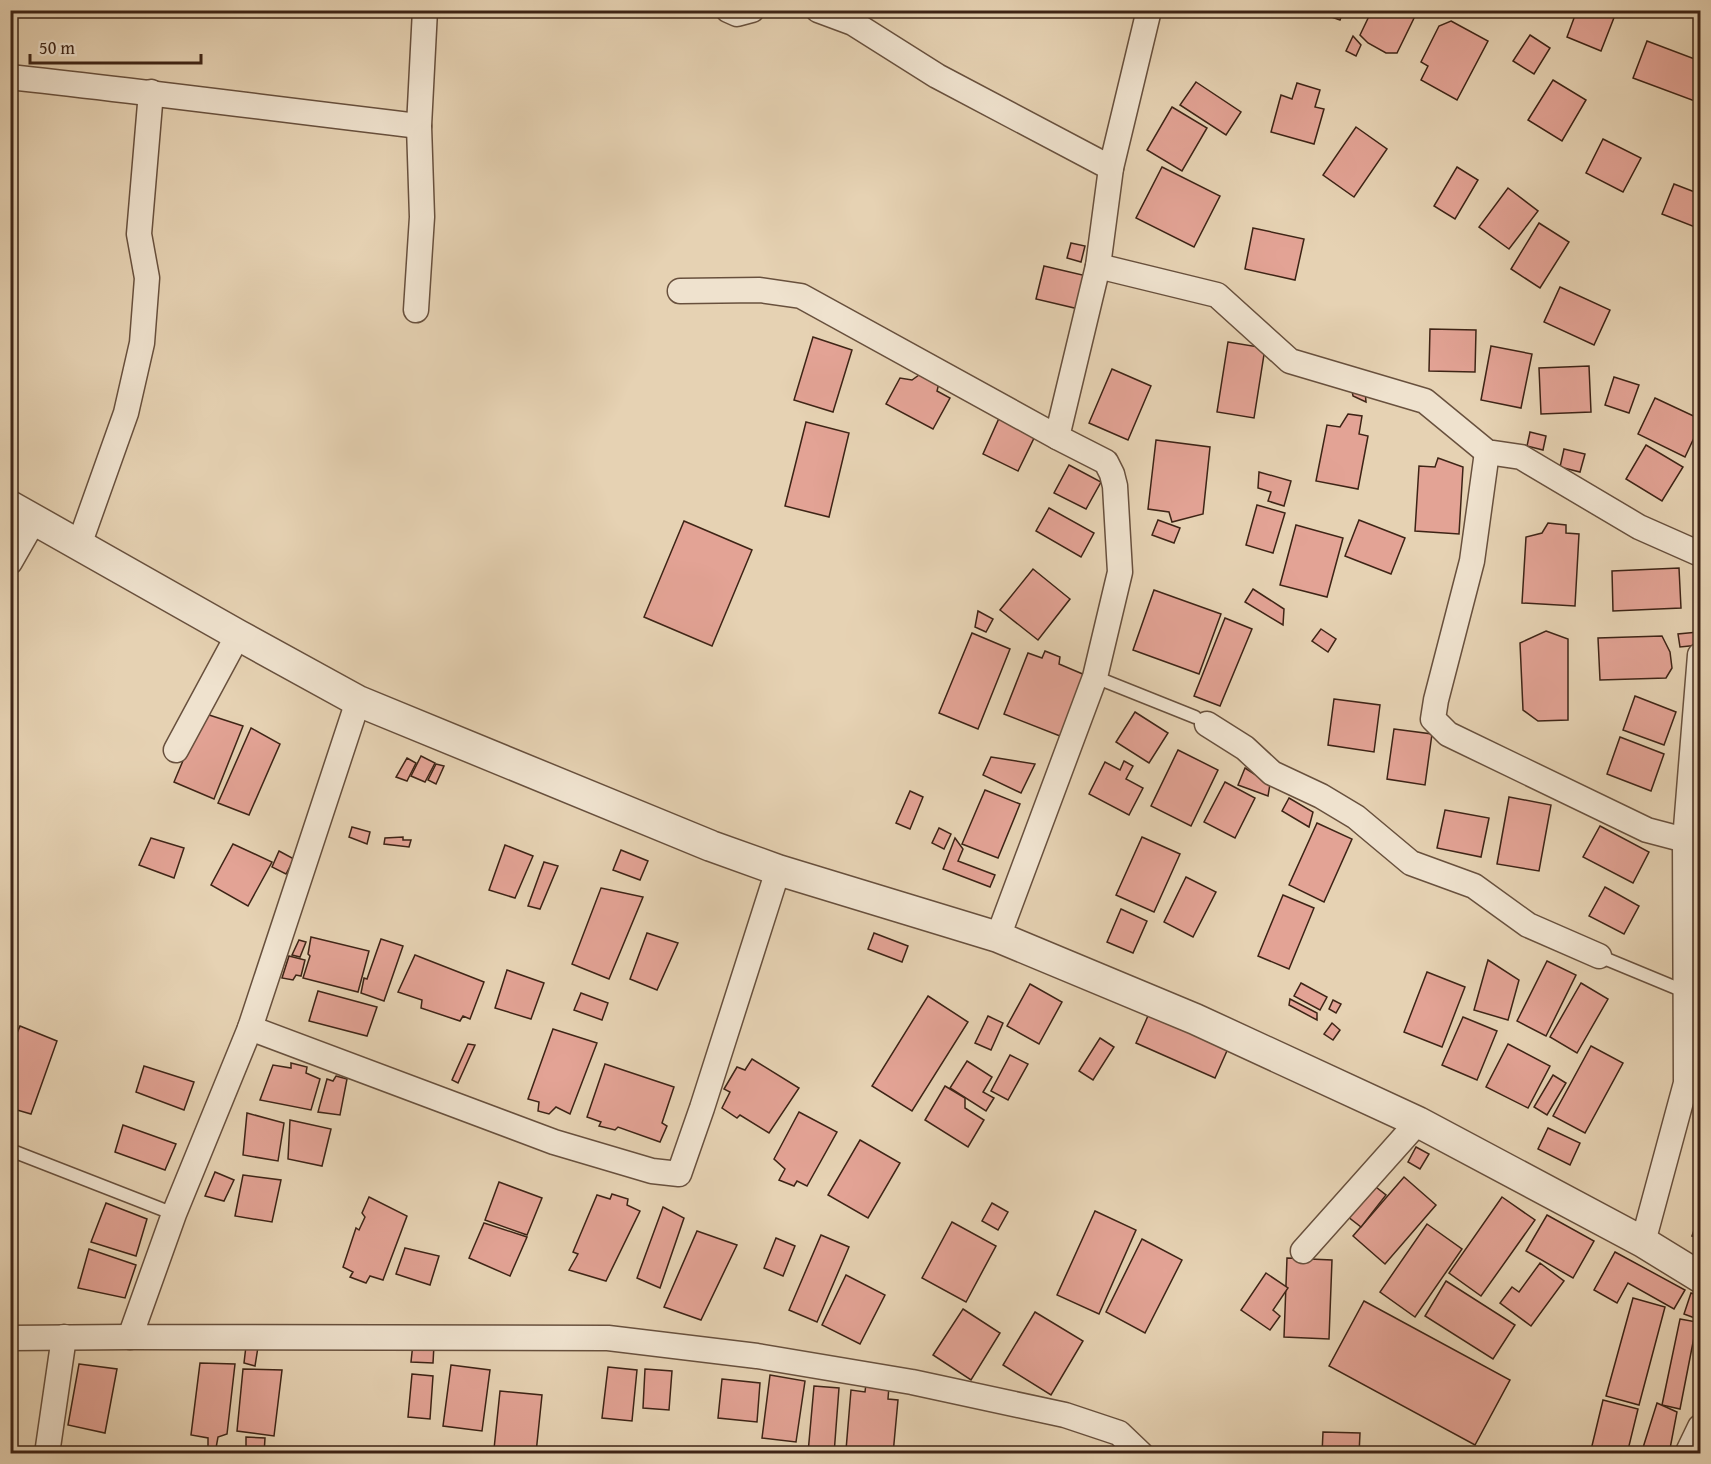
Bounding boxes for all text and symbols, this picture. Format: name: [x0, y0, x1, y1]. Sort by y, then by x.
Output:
scale bar: [30, 27, 201, 65]
text: 50 m: [39, 34, 75, 61]

